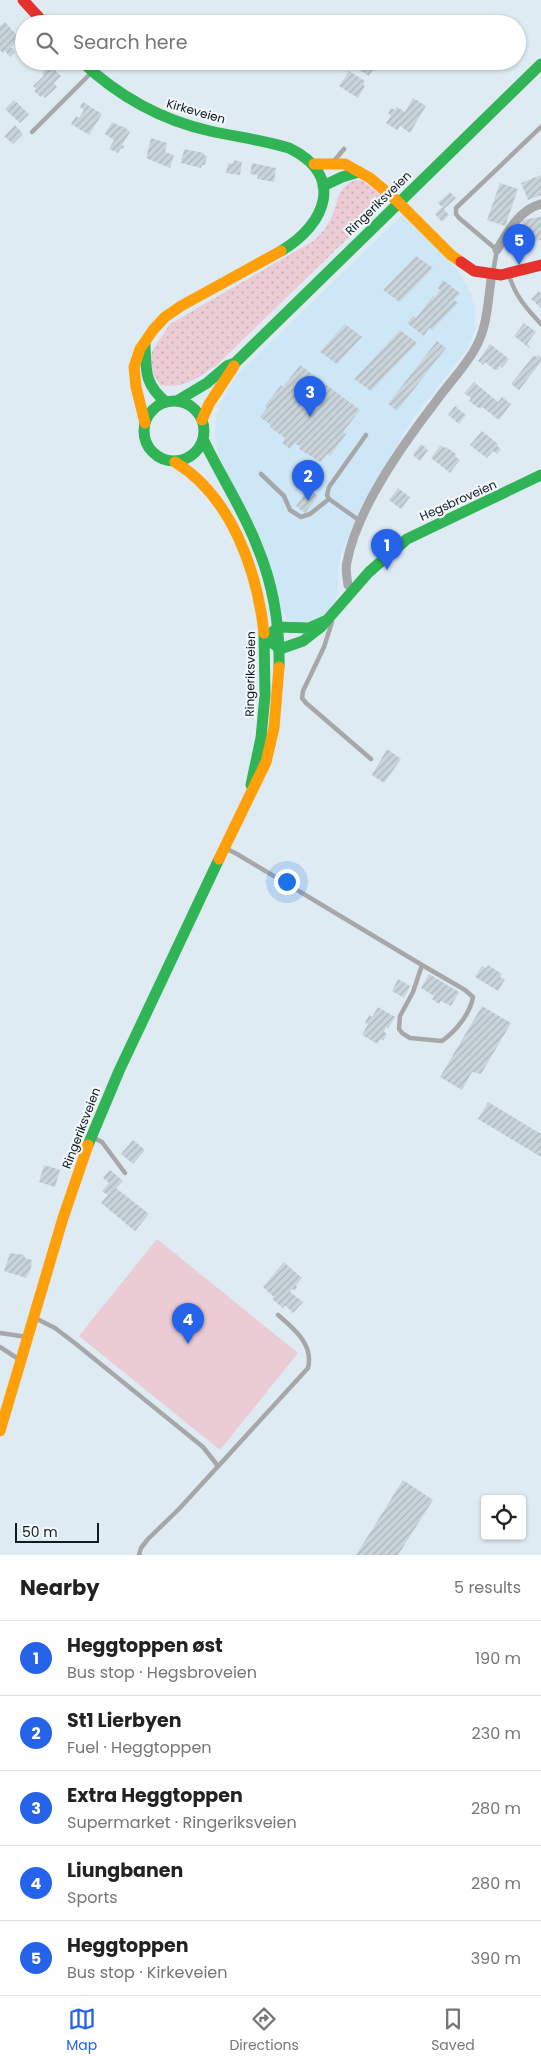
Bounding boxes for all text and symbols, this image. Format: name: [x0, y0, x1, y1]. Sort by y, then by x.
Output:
search box: [15, 15, 526, 70]
icon: search: [33, 29, 61, 57]
text: Search here: [73, 29, 187, 56]
street label: Kirkeveien: [165, 94, 227, 128]
street label: Ringeriksveien: [341, 167, 415, 239]
pin: 5: [503, 224, 535, 265]
pin: 3: [294, 376, 326, 417]
pin: 2: [292, 460, 324, 501]
street label: Hegsbroveien: [417, 475, 499, 525]
pin: 1: [371, 529, 403, 570]
street label: Ringeriksveien: [241, 631, 259, 717]
your location: [274, 869, 300, 895]
street label: Ringeriksveien: [58, 1085, 104, 1171]
pin: 4: [172, 1303, 204, 1344]
map controls: [481, 1495, 526, 1540]
button: locate: [481, 1495, 526, 1540]
scale bar: [15, 1520, 99, 1543]
text: 50 m: [22, 1522, 58, 1542]
text: Nearby: [20, 1573, 100, 1602]
text: 5 results: [454, 1576, 521, 1599]
text: Heggtoppen øst: [67, 1632, 223, 1659]
text: 1: [33, 1647, 39, 1670]
text: 190 m: [475, 1647, 521, 1670]
text: Bus stop · Hegsbroveien: [67, 1661, 257, 1684]
text: St1 Lierbyen: [67, 1707, 182, 1734]
text: 2: [31, 1722, 41, 1745]
text: 230 m: [472, 1722, 521, 1745]
text: Fuel · Heggtoppen: [67, 1736, 212, 1759]
text: Extra Heggtoppen: [67, 1782, 243, 1809]
text: 3: [31, 1797, 41, 1820]
text: 280 m: [471, 1797, 521, 1820]
text: Supermarket · Ringeriksveien: [67, 1811, 297, 1834]
text: Liungbanen: [67, 1857, 183, 1884]
text: 4: [31, 1872, 41, 1895]
text: 280 m: [471, 1872, 521, 1895]
text: Sports: [67, 1886, 118, 1909]
text: Heggtoppen: [67, 1932, 189, 1959]
text: 5: [31, 1947, 41, 1970]
text: 390 m: [471, 1947, 521, 1970]
text: Bus stop · Kirkeveien: [67, 1961, 227, 1984]
tab: Map: [66, 2005, 97, 2056]
tab: Directions: [229, 2005, 299, 2056]
tab: Saved: [431, 2005, 475, 2056]

